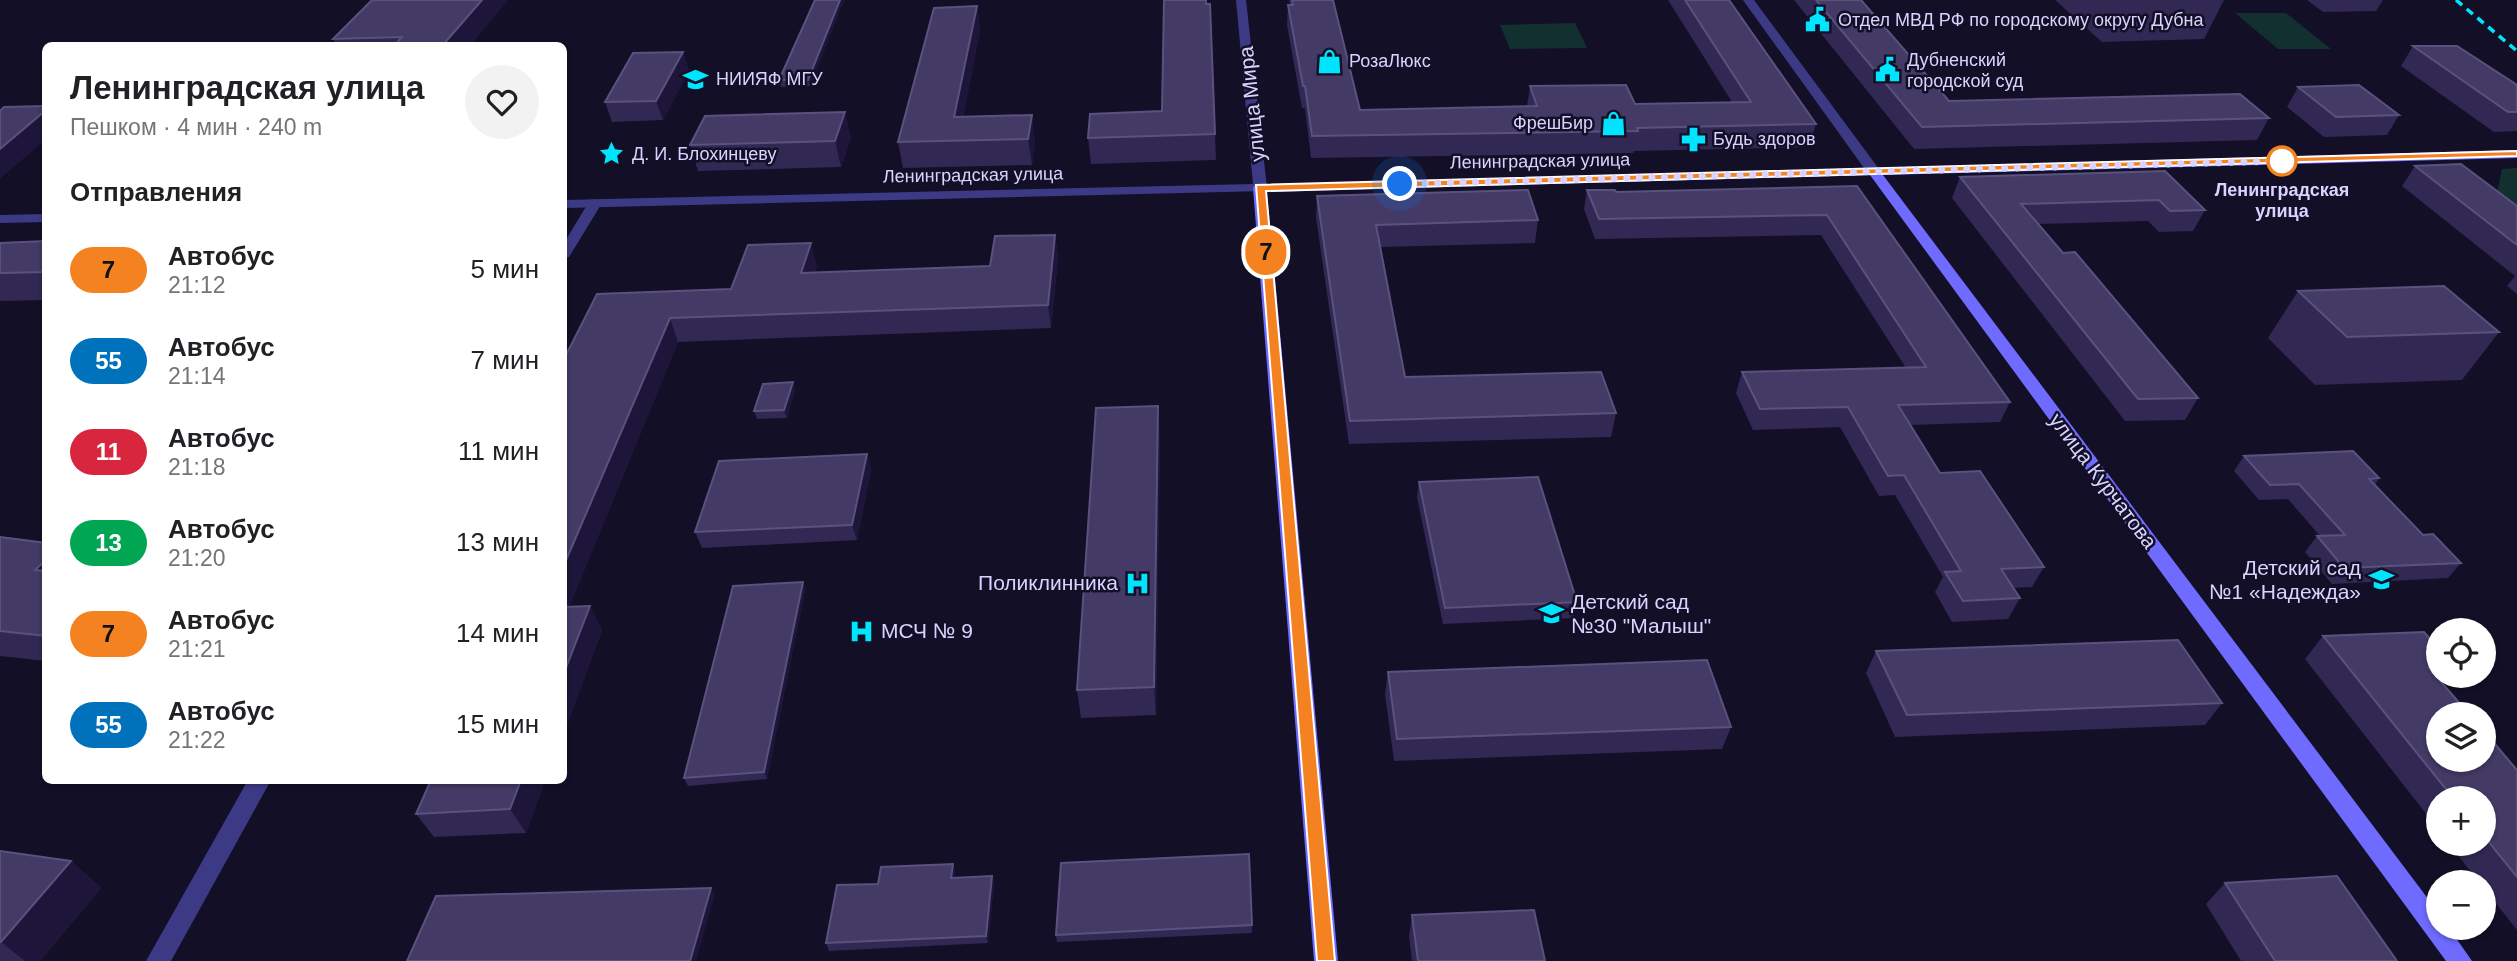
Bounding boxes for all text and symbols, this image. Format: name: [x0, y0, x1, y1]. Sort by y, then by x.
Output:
public building icon: Отдел МВД РФ по городскому округу Дубна: [1804, 6, 1832, 34]
place label: Отдел МВД РФ по городскому округу Дубна: [1838, 10, 2204, 30]
street label: улица Мира: [1234, 45, 1269, 163]
shop icon: РозаЛюкс: [1315, 47, 1343, 75]
place label: Дубненский городской суд: [1907, 50, 2024, 91]
place label: РозаЛюкс: [1349, 51, 1431, 71]
public building icon: Дубненский городской суд: [1873, 56, 1901, 84]
button: heart: [465, 65, 539, 139]
school or university icon: НИИЯФ МГУ: [682, 65, 710, 93]
text: Ленинградская улица: [70, 69, 424, 106]
place label: НИИЯФ МГУ: [716, 69, 823, 89]
shop icon: ФрешБир: [1599, 109, 1627, 137]
place label: ФрешБир: [1513, 113, 1593, 133]
text: Пешком · 4 мин · 240 m: [70, 114, 322, 140]
pharmacy icon: Будь здоров: [1679, 125, 1707, 153]
place label: Будь здоров: [1713, 129, 1816, 149]
place icon: Д. И. Блохинцеву: [598, 140, 626, 168]
place label: Д. И. Блохинцеву: [632, 144, 777, 164]
marker: Ленинградская улица: [2267, 146, 2297, 176]
street label: Ленинградская улица: [1450, 149, 1631, 173]
street label: Ленинградская улица: [883, 163, 1064, 187]
your location: [1382, 166, 1417, 201]
text: Отправления: [70, 177, 242, 207]
place label: Ленинградская улица: [2215, 180, 2349, 221]
line badge: 7: [1243, 229, 1289, 275]
text: 7: [1259, 238, 1273, 265]
text: Автобус: [168, 241, 275, 271]
text: 5 мин: [471, 254, 539, 284]
text: 7: [102, 256, 115, 283]
text: 21:12: [168, 272, 226, 298]
text: Автобус: [168, 332, 275, 362]
text: 7 мин: [471, 345, 539, 375]
text: 55: [95, 347, 122, 374]
text: 21:14: [168, 363, 226, 389]
street label: улица Курчатова: [2045, 409, 2162, 553]
text: Автобус: [168, 423, 275, 453]
text: 11 мин: [458, 436, 539, 466]
text: 11: [96, 438, 121, 465]
text: 21:18: [168, 454, 226, 480]
text: Автобус: [168, 514, 275, 544]
text: 13 мин: [456, 527, 539, 557]
text: 13: [95, 529, 122, 556]
text: 21:20: [168, 545, 226, 571]
place label: Детский сад №1 «Надежда»: [2209, 556, 2361, 603]
school or university icon: Детский сад №1 «Надежда»: [2367, 566, 2395, 594]
hospital icon: Поликлинника: [1124, 569, 1152, 597]
place label: Поликлинника: [978, 571, 1118, 594]
place label: Детский сад №30 "Малыш": [1571, 590, 1711, 637]
school or university icon: Детский сад №30 "Малыш": [1537, 600, 1565, 628]
text: Автобус: [168, 605, 275, 635]
hospital icon: МСЧ № 9: [847, 617, 875, 645]
text: 14 мин: [456, 618, 539, 648]
map controls: [2426, 618, 2496, 940]
button: locate: [2426, 618, 2496, 688]
place label: МСЧ № 9: [881, 619, 973, 642]
text: 7: [102, 620, 115, 647]
text: 21:21: [168, 636, 226, 662]
text: Автобус: [168, 696, 275, 726]
button: layers: [2426, 702, 2496, 772]
text: 15 мин: [456, 709, 539, 739]
text: 55: [95, 711, 122, 738]
text: 21:22: [168, 727, 226, 753]
button: +: [2426, 786, 2496, 856]
button: −: [2426, 870, 2496, 940]

